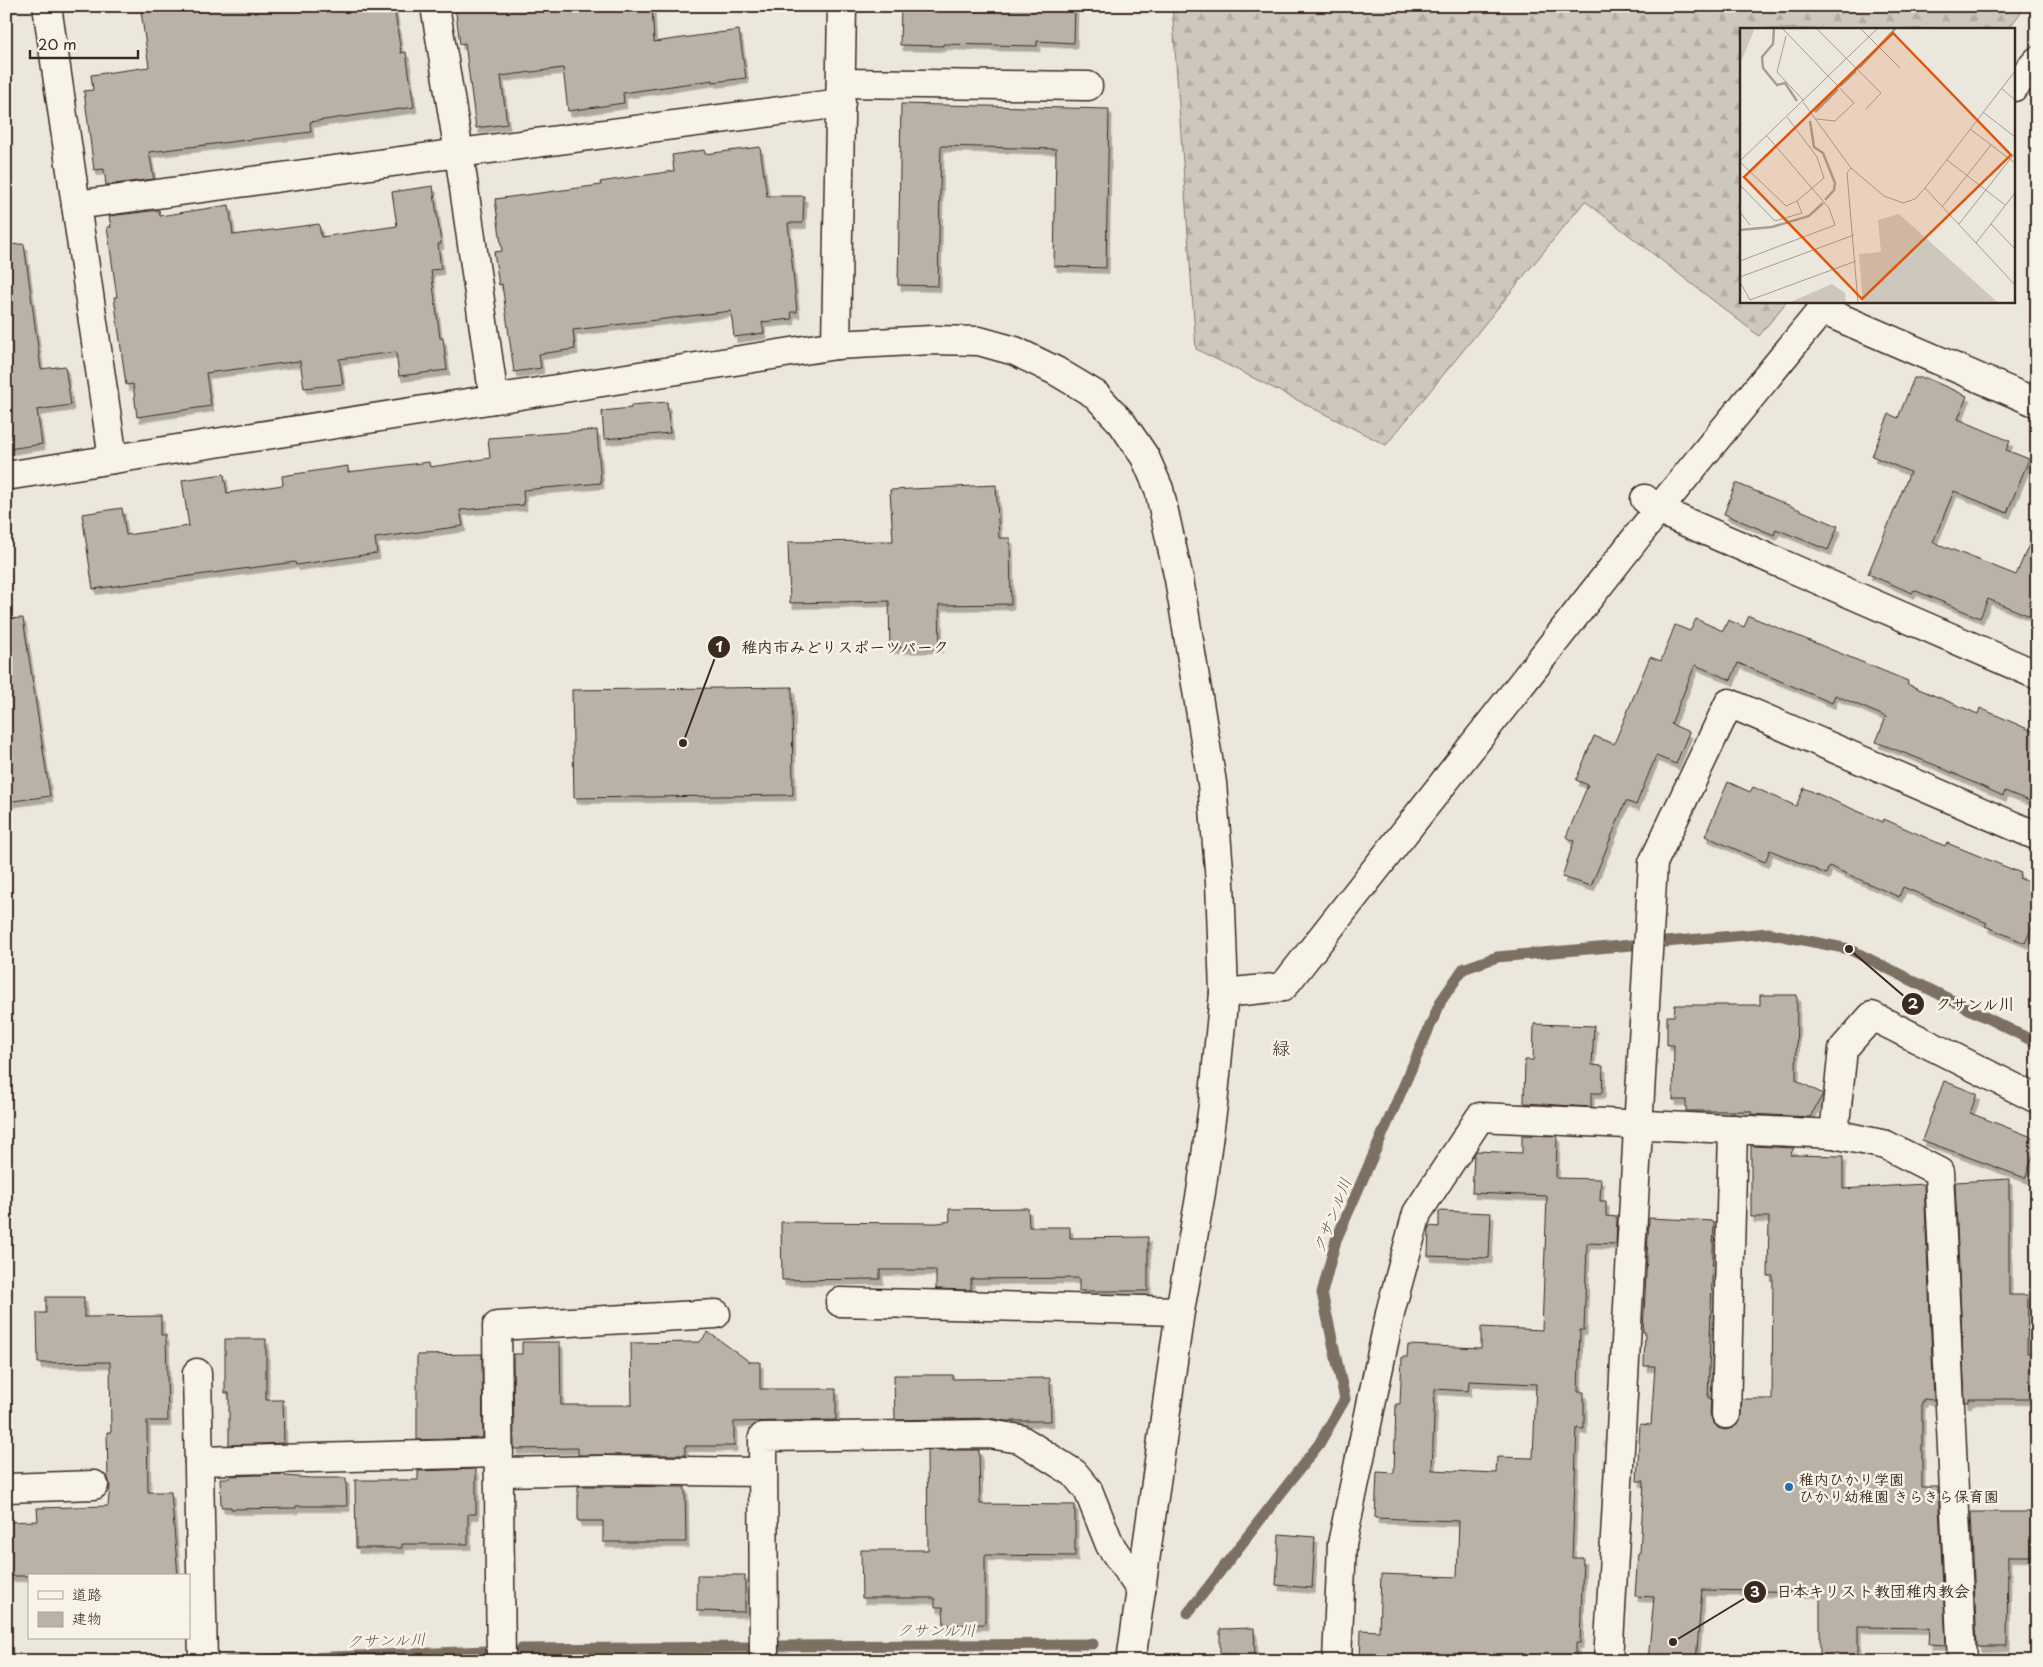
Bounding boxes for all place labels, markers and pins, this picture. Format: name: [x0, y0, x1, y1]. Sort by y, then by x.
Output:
callout: 稚内市みどりスポーツパーク: [706, 631, 959, 662]
callout: クサンル川: [1900, 989, 2025, 1020]
place label: 稚内ひかり学園 ひかり幼稚園 きらきら保育園: [1799, 1467, 1999, 1507]
marker: 稚内ひかり学園 ひかり幼稚園 きらきら保育園: [1783, 1481, 1795, 1493]
callout: 日本キリスト教団稚内教会: [1742, 1576, 1979, 1607]

